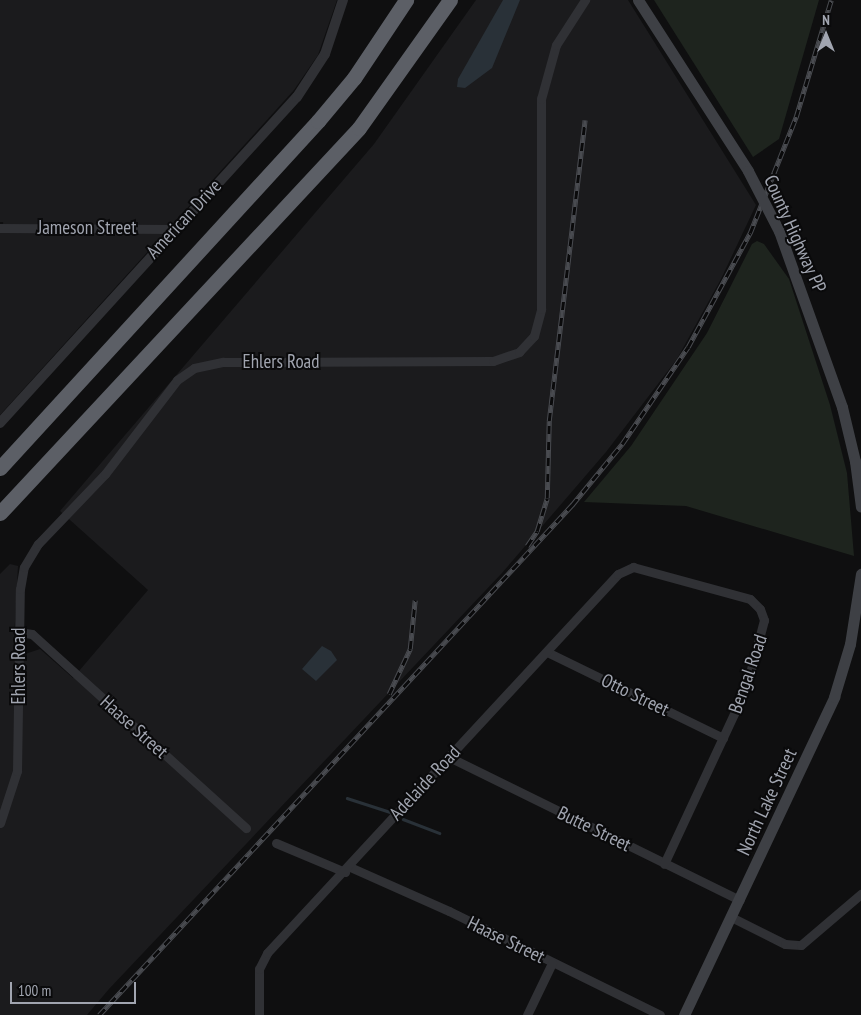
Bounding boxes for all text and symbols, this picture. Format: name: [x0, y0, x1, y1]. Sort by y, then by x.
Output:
north arrow: [801, 10, 851, 60]
text: N: [822, 11, 830, 29]
street label: County Highway PP: [759, 171, 831, 297]
street label: American Drive: [142, 175, 226, 263]
street label: Jameson Street: [38, 217, 136, 239]
street label: Ehlers Road: [243, 351, 319, 373]
street label: Ehlers Road: [8, 628, 30, 704]
street label: Bengal Road: [724, 632, 772, 716]
street label: Otto Street: [598, 669, 672, 721]
street label: Haase Street: [96, 691, 172, 763]
street label: Adelaide Road: [385, 741, 465, 825]
street label: North Lake Street: [732, 745, 802, 859]
street label: Butte Street: [554, 802, 634, 856]
street label: Haase Street: [464, 912, 548, 968]
scale bar: [12, 972, 139, 1004]
text: 100 m: [18, 981, 51, 1000]

